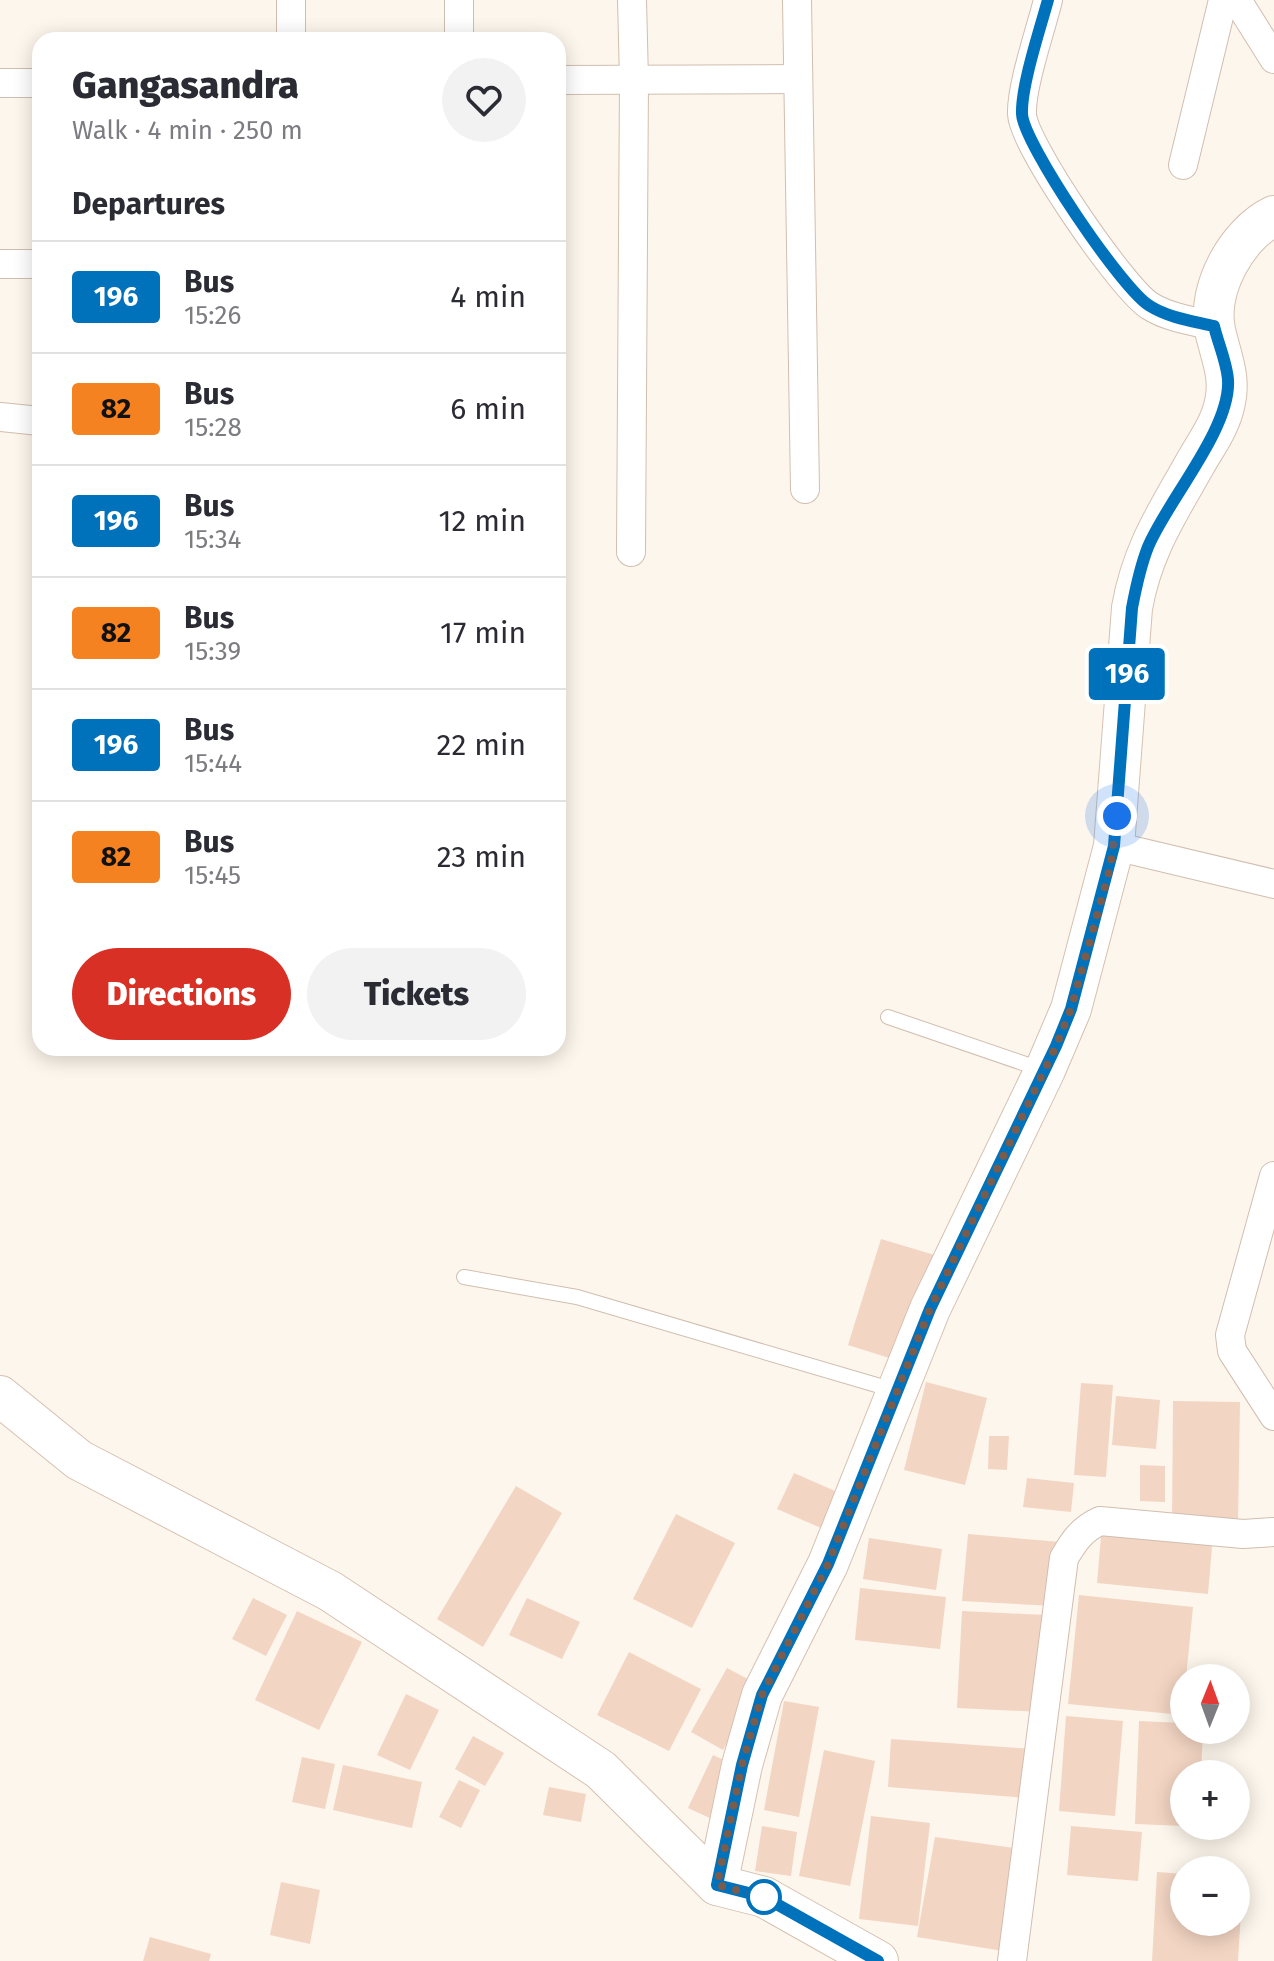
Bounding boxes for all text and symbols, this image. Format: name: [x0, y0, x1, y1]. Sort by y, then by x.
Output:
button: heart: [442, 58, 526, 142]
text: Gangasandra: [72, 62, 299, 108]
text: Walk · 4 min · 250 m: [72, 115, 303, 146]
text: Departures: [72, 186, 225, 222]
text: Bus: [184, 264, 234, 300]
text: 4 min: [450, 279, 526, 315]
text: 196: [94, 280, 138, 313]
text: 15:26: [184, 300, 241, 331]
text: Bus: [184, 376, 234, 412]
text: 6 min: [450, 391, 526, 427]
text: 82: [101, 392, 131, 425]
text: 15:28: [184, 412, 242, 443]
text: Bus: [184, 488, 234, 524]
text: 12 min: [438, 503, 526, 539]
text: 196: [94, 504, 138, 537]
text: 15:34: [184, 524, 241, 555]
text: Bus: [184, 600, 234, 636]
text: 17 min: [440, 615, 526, 651]
text: 82: [101, 616, 131, 649]
text: 15:39: [184, 636, 241, 667]
line badge: 196: [1081, 648, 1173, 700]
text: 196: [1105, 657, 1149, 690]
text: Bus: [184, 712, 234, 748]
text: 22 min: [437, 727, 526, 763]
text: 196: [94, 728, 138, 761]
text: 15:44: [184, 748, 242, 779]
your location: [1097, 796, 1137, 836]
text: Bus: [184, 824, 234, 860]
text: 23 min: [437, 839, 526, 875]
text: 82: [101, 840, 131, 873]
text: 15:45: [184, 860, 241, 891]
button: Directions: [72, 948, 291, 1040]
button: Tickets: [307, 948, 526, 1040]
north arrow: [1170, 1664, 1250, 1744]
map controls: [1170, 1664, 1250, 1936]
button: +: [1170, 1760, 1250, 1840]
button: −: [1170, 1856, 1250, 1936]
unlabelled marker: [747, 1880, 781, 1914]

